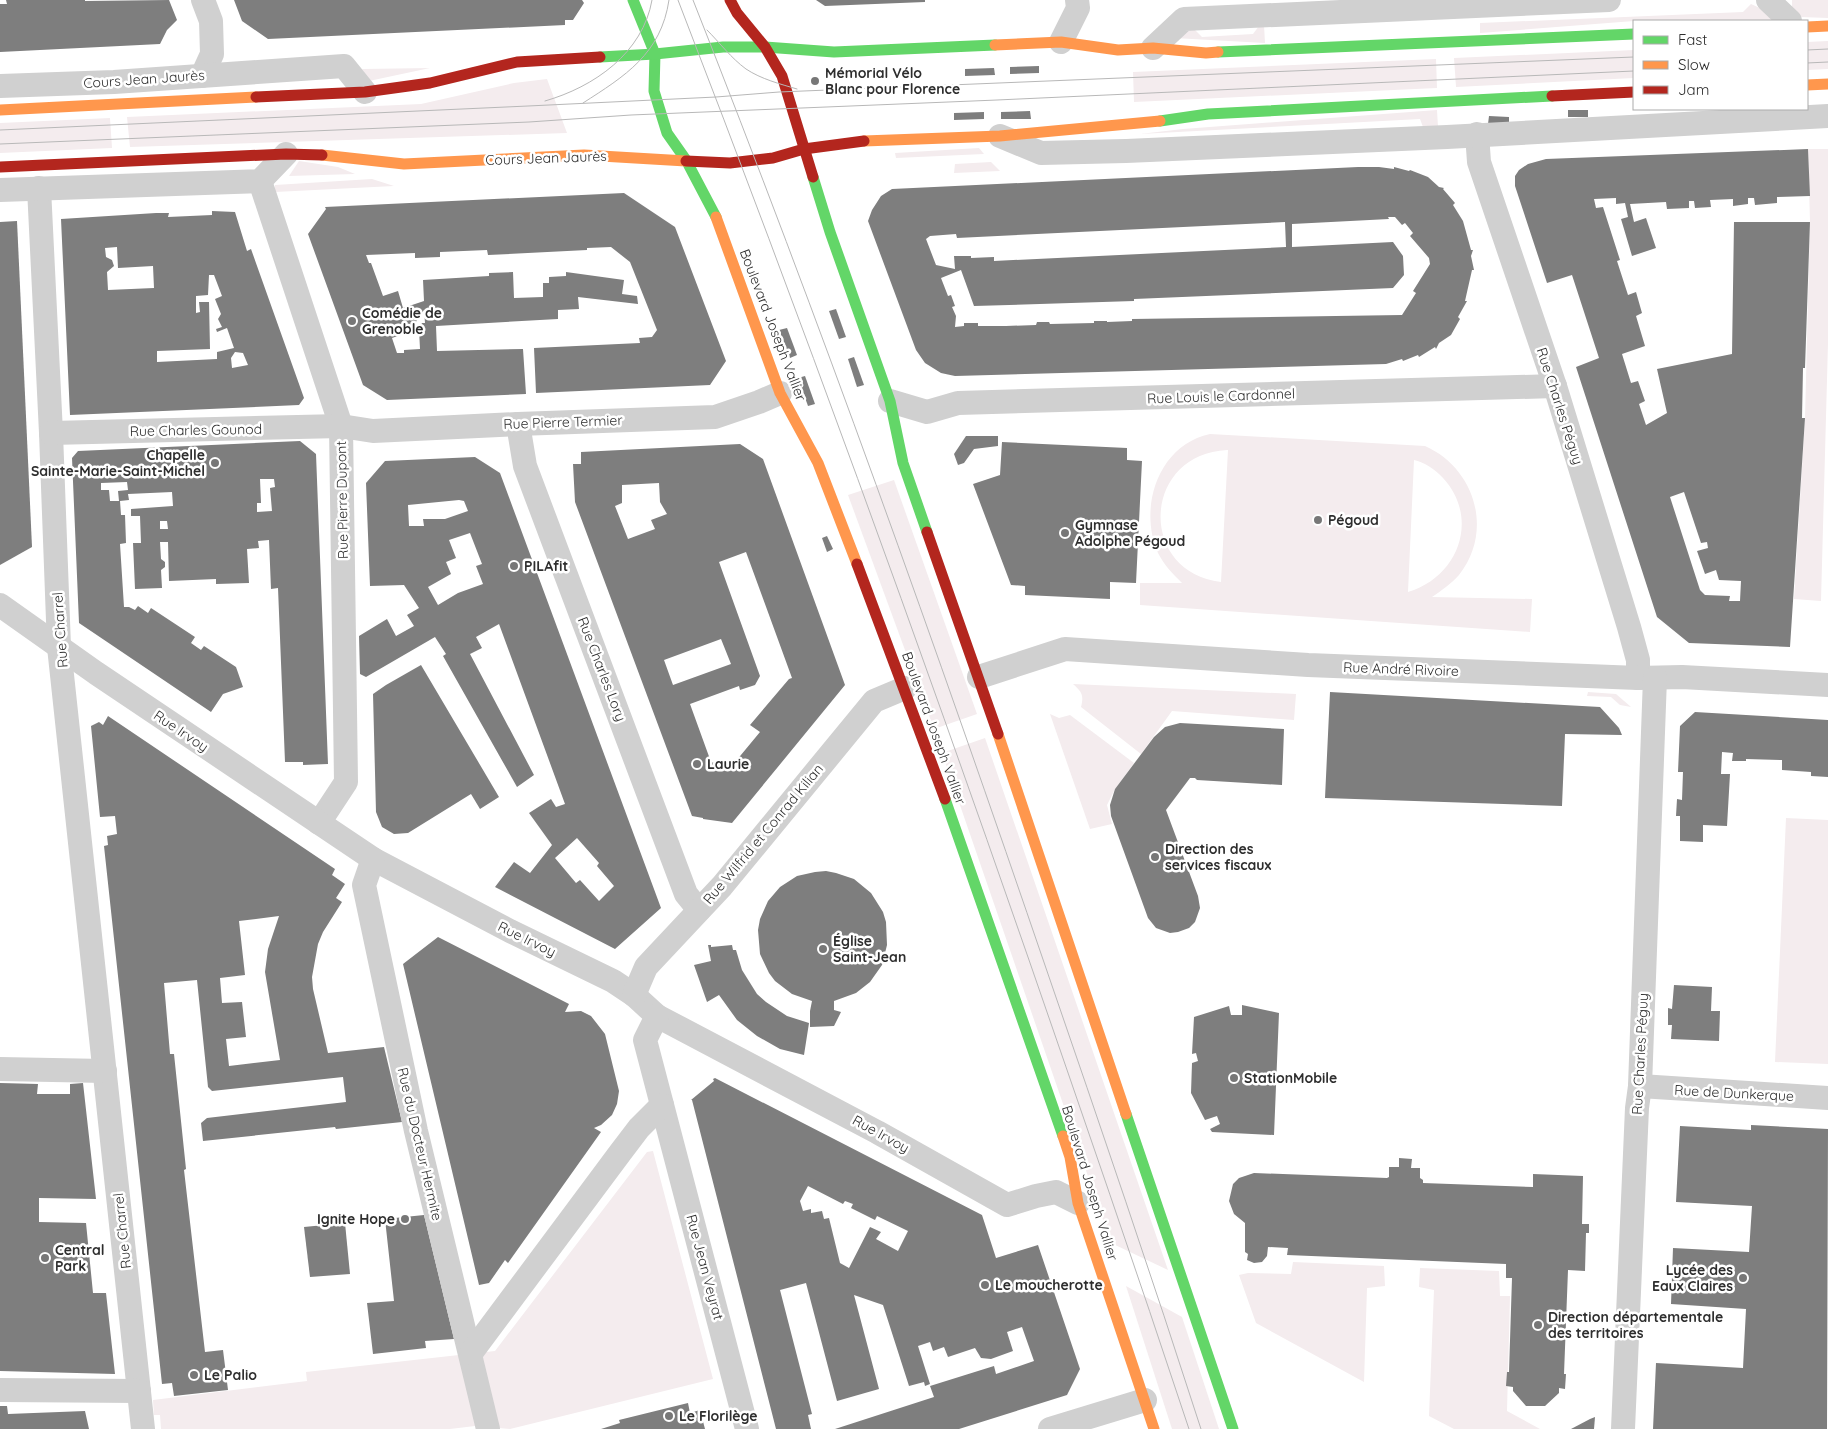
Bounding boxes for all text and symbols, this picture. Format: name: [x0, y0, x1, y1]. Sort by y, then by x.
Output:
legend: [1633, 20, 1808, 110]
text: Fast: [1678, 30, 1707, 49]
text: Slow: [1678, 55, 1710, 74]
place label: Mémorial Vélo Blanc pour Florence: [825, 64, 960, 98]
street label: Cours Jean Jaurès: [83, 66, 205, 92]
marker: Mémorial Vélo Blanc pour Florence: [809, 75, 821, 87]
text: Jam: [1678, 80, 1709, 99]
street label: Cours Jean Jaurès: [485, 147, 607, 169]
street label: Boulevard Joseph Vallier: [736, 247, 811, 404]
place label: Comédie de Grenoble: [362, 304, 442, 338]
marker: Comédie de Grenoble: [346, 315, 358, 327]
street label: Rue Charles Péguy: [1533, 345, 1587, 467]
street label: Rue Louis le Cardonnel: [1147, 384, 1295, 408]
street label: Rue Pierre Termier: [503, 411, 624, 433]
street label: Rue Charles Gounod: [130, 420, 262, 440]
street label: Rue Pierre Dupont: [332, 440, 352, 559]
place label: Chapelle Sainte-Marie-Saint-Michel: [31, 446, 205, 480]
marker: Chapelle Sainte-Marie-Saint-Michel: [209, 457, 221, 469]
place label: Pégoud: [1328, 511, 1379, 529]
marker: Pégoud: [1312, 514, 1324, 526]
place label: Gymnase Adolphe Pégoud: [1075, 516, 1185, 550]
marker: Gymnase Adolphe Pégoud: [1059, 527, 1071, 539]
place label: PILAfit: [524, 557, 569, 575]
marker: PILAfit: [508, 560, 520, 572]
street label: Rue Charrel: [48, 591, 72, 669]
street label: Rue Charles Lory: [574, 614, 630, 724]
street label: Boulevard Joseph Vallier: [898, 649, 970, 807]
street label: Rue André Rivoire: [1343, 658, 1459, 680]
street label: Rue Irvoy: [150, 706, 212, 756]
place label: Laurie: [707, 755, 749, 773]
marker: Laurie: [691, 758, 703, 770]
street label: Rue Wilfrid et Conrad Kilian: [699, 760, 827, 908]
place label: Direction des services fiscaux: [1165, 840, 1271, 874]
marker: Direction des services fiscaux: [1149, 851, 1161, 863]
street label: Rue Irvoy: [495, 917, 559, 961]
place label: Église Saint-Jean: [833, 932, 906, 966]
marker: Église Saint-Jean: [817, 943, 829, 955]
street label: Rue Charles Péguy: [1628, 993, 1652, 1115]
street label: Rue du Docteur Hermite: [394, 1066, 446, 1223]
place label: StationMobile: [1244, 1069, 1337, 1087]
marker: StationMobile: [1228, 1072, 1240, 1084]
street label: Rue de Dunkerque: [1674, 1081, 1794, 1105]
street label: Boulevard Joseph Vallier: [1058, 1103, 1122, 1263]
street label: Rue Irvoy: [849, 1111, 913, 1157]
street label: Rue Charrel: [109, 1192, 135, 1270]
place label: Ignite Hope: [317, 1210, 395, 1228]
street label: Rue Jean Veyrat: [682, 1212, 728, 1322]
marker: Ignite Hope: [399, 1213, 411, 1225]
place label: Central Park: [55, 1241, 105, 1275]
marker: Central Park: [39, 1252, 51, 1264]
place label: Lycée des Eaux Claires: [1652, 1261, 1733, 1295]
marker: Lycée des Eaux Claires: [1737, 1272, 1749, 1284]
place label: Le moucherotte: [995, 1276, 1103, 1294]
marker: Le moucherotte: [979, 1279, 991, 1291]
place label: Direction départementale des territoires: [1548, 1308, 1723, 1342]
marker: Direction départementale des territoires: [1532, 1319, 1544, 1331]
place label: Le Palio: [204, 1366, 257, 1384]
marker: Le Palio: [188, 1369, 200, 1381]
place label: Le Florilège: [679, 1407, 757, 1425]
marker: Le Florilège: [663, 1410, 675, 1422]

